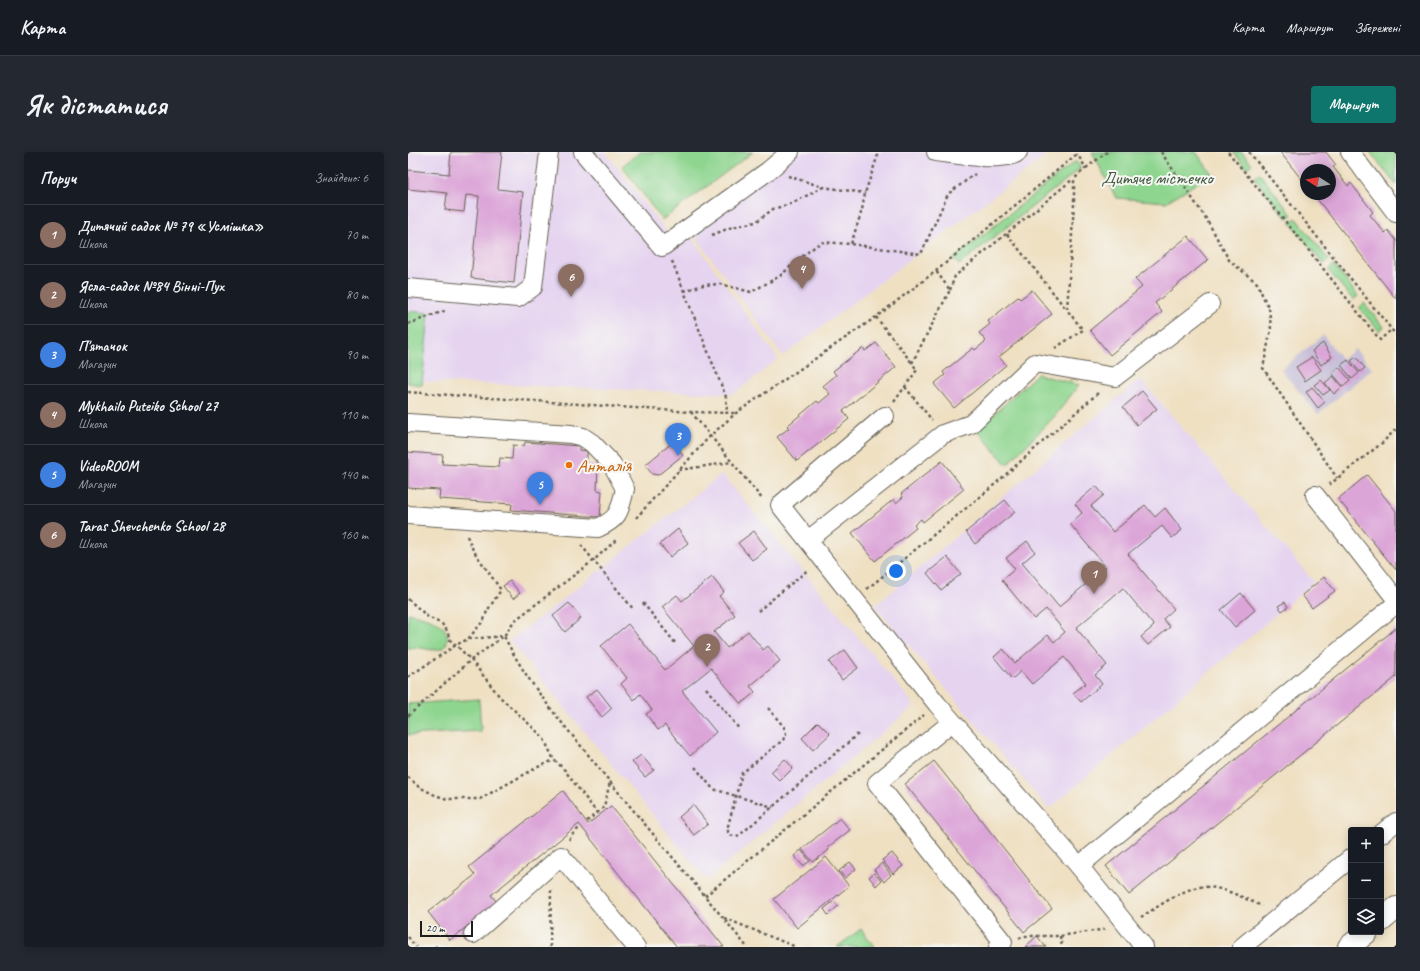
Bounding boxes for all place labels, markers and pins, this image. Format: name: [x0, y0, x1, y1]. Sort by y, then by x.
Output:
pin: 4: [789, 256, 815, 289]
pin: 6: [558, 264, 584, 297]
pin: 3: [665, 423, 691, 456]
place label: Анталія: [577, 454, 633, 478]
marker: Анталія: [564, 460, 574, 470]
pin: 5: [527, 472, 553, 505]
pin: 1: [1081, 561, 1107, 594]
pin: 2: [694, 634, 720, 667]

